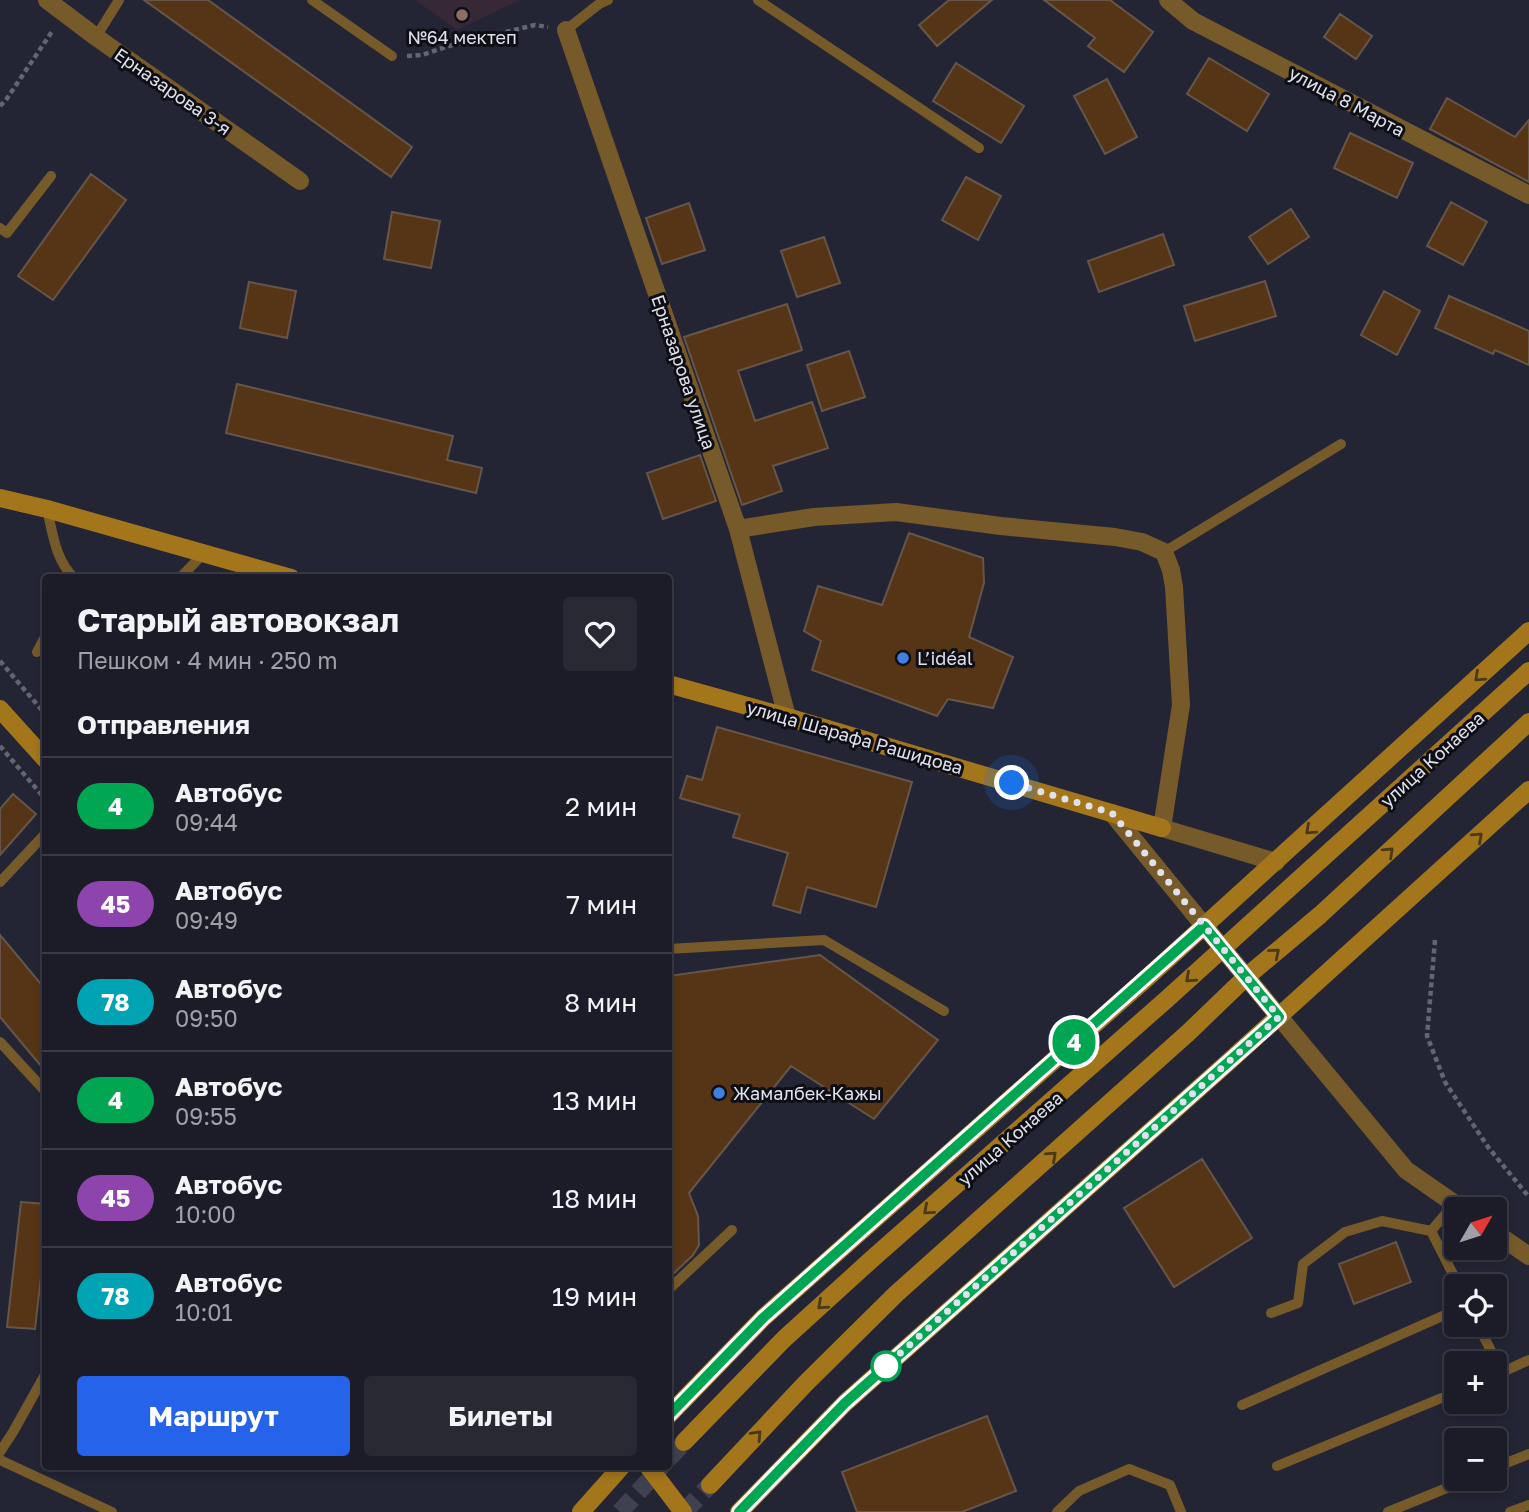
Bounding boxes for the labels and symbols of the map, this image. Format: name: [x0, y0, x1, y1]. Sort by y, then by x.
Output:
marker: №64 мектеп: [454, 7, 470, 23]
place label: №64 мектеп: [407, 26, 517, 48]
street label: Ерназарова 3-я: [111, 43, 235, 139]
street label: улица 8 Марта: [1285, 61, 1409, 141]
street label: Ерназарова улица: [647, 292, 721, 452]
place label: L’idéal: [917, 647, 973, 669]
marker: L’idéal: [895, 650, 911, 666]
one-way arrow: [1474, 669, 1487, 681]
street label: улица Шарафа Рашидова: [744, 696, 966, 778]
street label: улица Конаева: [1376, 707, 1488, 811]
your location: [994, 765, 1029, 800]
one-way arrow: [1305, 822, 1318, 835]
one-way arrow: [1470, 832, 1483, 845]
one-way arrow: [1381, 848, 1394, 860]
one-way arrow: [1267, 948, 1280, 961]
one-way arrow: [1186, 970, 1199, 982]
line badge: 4: [1051, 1019, 1097, 1065]
place label: Жамалбек-Кажы: [733, 1082, 882, 1104]
marker: Жамалбек-Кажы: [711, 1085, 727, 1101]
street label: улица Конаева: [953, 1086, 1067, 1190]
one-way arrow: [1044, 1152, 1057, 1164]
north arrow: [1444, 1197, 1507, 1260]
one-way arrow: [923, 1202, 936, 1214]
one-way arrow: [817, 1297, 830, 1309]
unlabelled marker: [871, 1351, 901, 1381]
one-way arrow: [748, 1430, 761, 1443]

